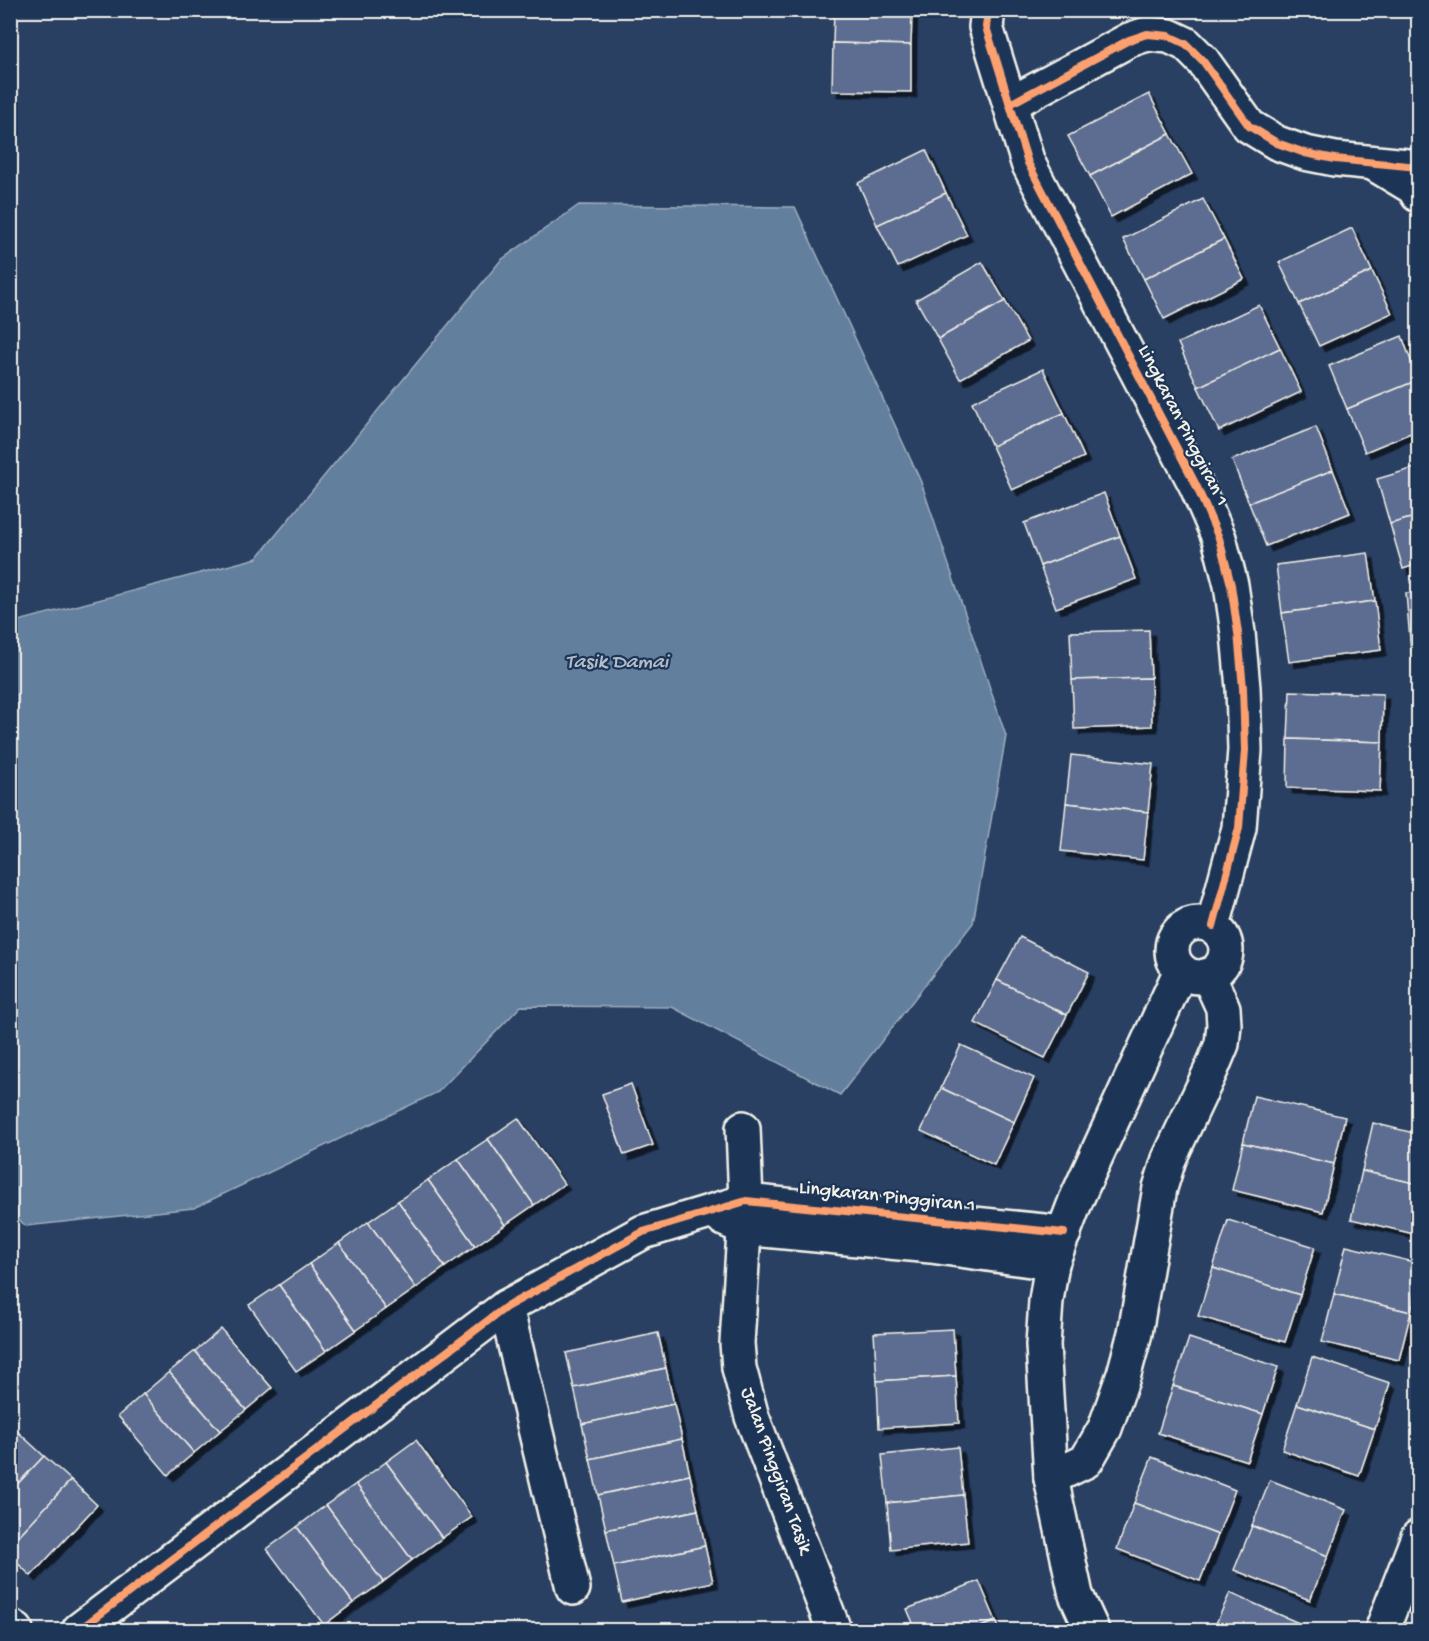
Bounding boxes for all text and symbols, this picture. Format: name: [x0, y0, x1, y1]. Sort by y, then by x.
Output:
street label: Lingkaran Pinggiran 1: [1131, 342, 1233, 510]
water label: Tasik Damai: [566, 651, 671, 676]
street label: Lingkaran Pinggiran 1: [798, 1177, 976, 1219]
street label: Jalan Pinggiran Tasik: [734, 1385, 816, 1559]

